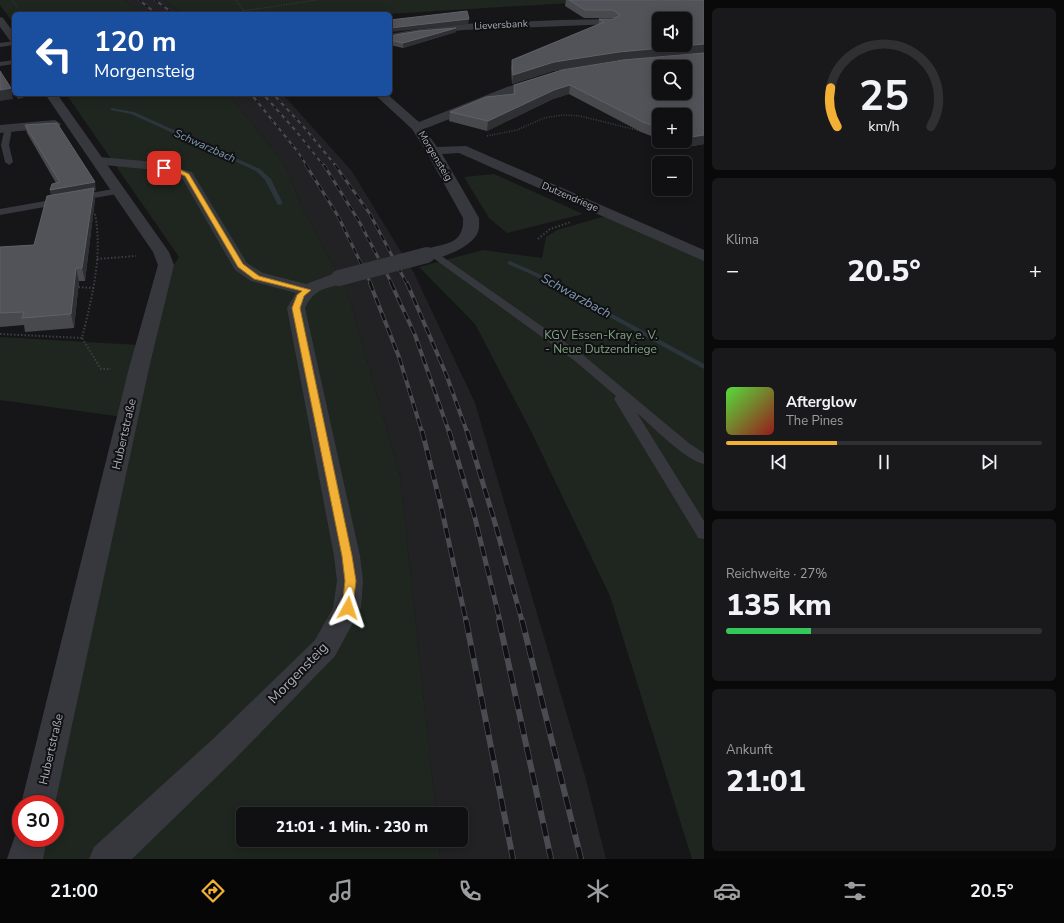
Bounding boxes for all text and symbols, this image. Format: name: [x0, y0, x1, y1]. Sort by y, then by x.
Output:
map controls: [652, 12, 692, 196]
button: sound: [652, 12, 692, 52]
street label: Lieversbank: [474, 17, 529, 33]
text: 120 m: [94, 23, 177, 61]
icon: left: [28, 28, 80, 80]
text: Morgensteig: [94, 59, 195, 83]
button: search: [652, 60, 692, 100]
text: 25: [859, 68, 909, 125]
button: +: [652, 108, 692, 148]
text: km/h: [868, 117, 900, 136]
water label: Schwarzbach: [172, 126, 238, 166]
street label: Morgensteig: [415, 128, 456, 184]
pin: [147, 151, 181, 185]
button: −: [652, 156, 692, 196]
icon: arrive: [153, 157, 175, 179]
street label: Dutzendriege: [540, 179, 600, 215]
text: Klima: [726, 231, 759, 249]
text: 20.5°: [847, 251, 921, 292]
text: −: [726, 256, 739, 286]
text: +: [1029, 256, 1042, 286]
water label: Schwarzbach: [538, 269, 614, 323]
park label: KGV Essen-Kray e. V. - Neue Dutzendriege: [544, 327, 658, 357]
text: Afterglow: [786, 392, 857, 412]
street label: Hubertstraße: [108, 397, 140, 471]
text: The Pines: [786, 412, 843, 430]
icon: previous: [768, 451, 790, 473]
icon: pause: [873, 451, 895, 473]
icon: next: [978, 451, 1000, 473]
text: Reichweite · 27%: [726, 565, 827, 583]
text: 135 km: [726, 585, 832, 626]
position arrow: [327, 587, 369, 629]
street label: Morgensteig: [264, 638, 332, 708]
street label: Hubertstraße: [35, 712, 67, 786]
text: Ankunft: [726, 741, 773, 759]
text: 21:01: [726, 761, 806, 802]
speed limit sign: 30: [12, 795, 64, 847]
text: 21:01 · 1 Min. · 230 m: [276, 817, 428, 837]
icon: directions: [199, 877, 227, 905]
icon: music: [327, 877, 355, 905]
icon: phone: [456, 877, 484, 905]
icon: climate: [584, 877, 612, 905]
icon: car: [713, 877, 741, 905]
icon: filters: [841, 877, 869, 905]
text: 21:00: [50, 879, 98, 903]
text: 20.5°: [970, 879, 1014, 903]

